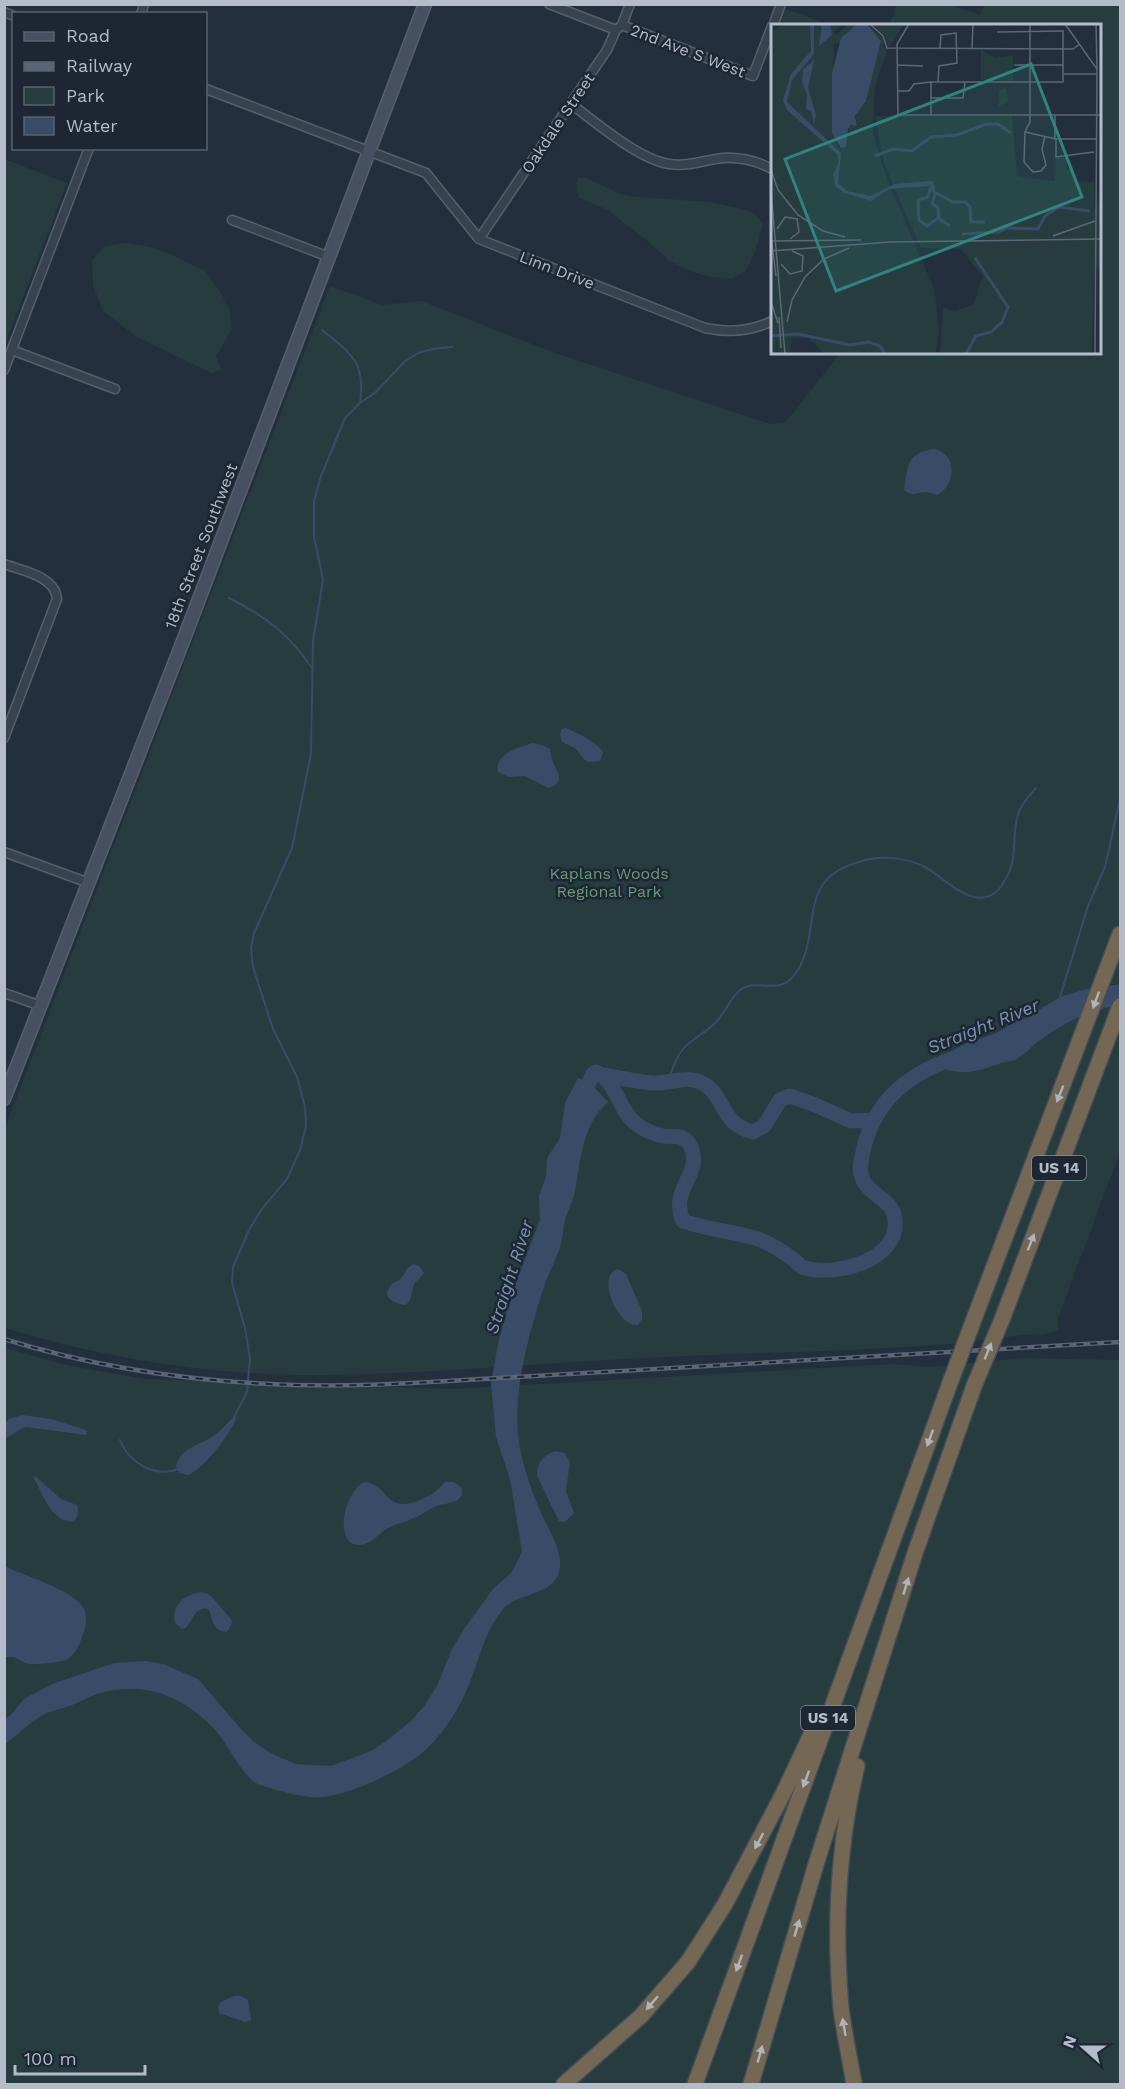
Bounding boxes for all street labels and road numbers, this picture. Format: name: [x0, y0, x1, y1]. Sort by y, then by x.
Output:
street label: 2nd Ave S West: [628, 20, 748, 82]
street label: Oakdale Street: [518, 69, 599, 177]
street label: Linn Drive: [517, 247, 597, 293]
street label: 18th Street Southwest: [161, 460, 241, 631]
road number: US 14: [1032, 1156, 1086, 1180]
road number: US 14: [801, 1706, 855, 1730]

